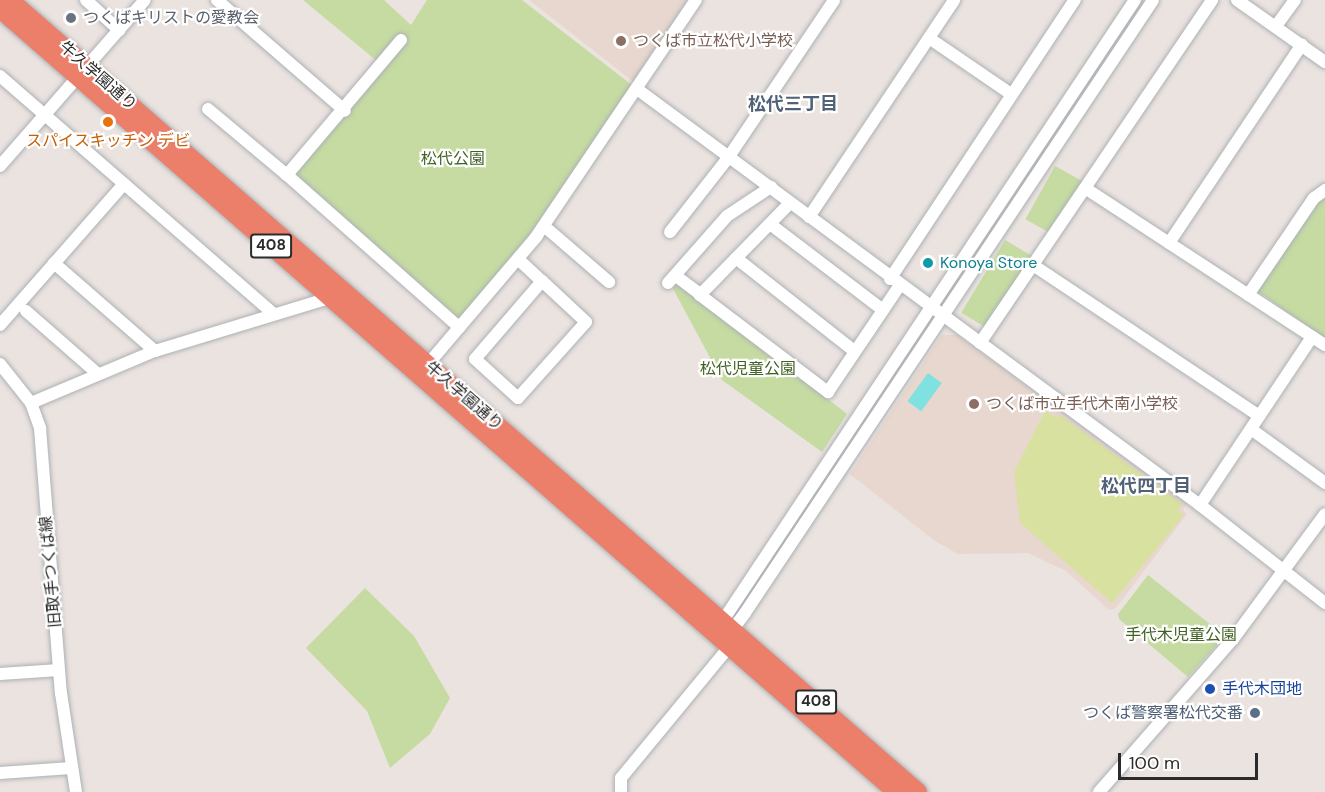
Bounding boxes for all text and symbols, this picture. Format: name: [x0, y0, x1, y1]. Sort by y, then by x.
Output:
place label: つくばキリストの愛教会: [83, 8, 259, 28]
marker: つくばキリストの愛教会: [64, 11, 78, 25]
place label: つくば市立松代小学校: [633, 31, 793, 51]
marker: つくば市立松代小学校: [614, 34, 628, 48]
street label: 牛久学園通り: [55, 37, 141, 115]
district label: 松代三丁目: [748, 93, 838, 115]
marker: スパイスキッチン デビ: [101, 115, 115, 129]
place label: スパイスキッチン デビ: [26, 131, 190, 151]
park label: 松代公園: [421, 149, 485, 169]
road number: 408: [250, 234, 292, 258]
place label: Konoya Store: [940, 253, 1037, 273]
marker: Konoya Store: [921, 256, 935, 270]
street label: 牛久学園通り: [421, 357, 507, 435]
park label: 松代児童公園: [700, 359, 796, 379]
place label: つくば市立手代木南小学校: [986, 394, 1178, 414]
marker: つくば市立手代木南小学校: [967, 397, 981, 411]
district label: 松代四丁目: [1101, 475, 1191, 497]
street label: 旧取手つくば線: [37, 515, 65, 629]
park label: 手代木児童公園: [1125, 625, 1237, 645]
place label: 手代木団地: [1222, 679, 1302, 699]
marker: 手代木団地: [1203, 682, 1217, 696]
road number: 408: [795, 690, 837, 714]
place label: つくば警察署松代交番: [1083, 703, 1243, 723]
marker: つくば警察署松代交番: [1248, 706, 1262, 720]
scale bar: [1121, 741, 1260, 779]
text: 100 m: [1129, 751, 1180, 775]

